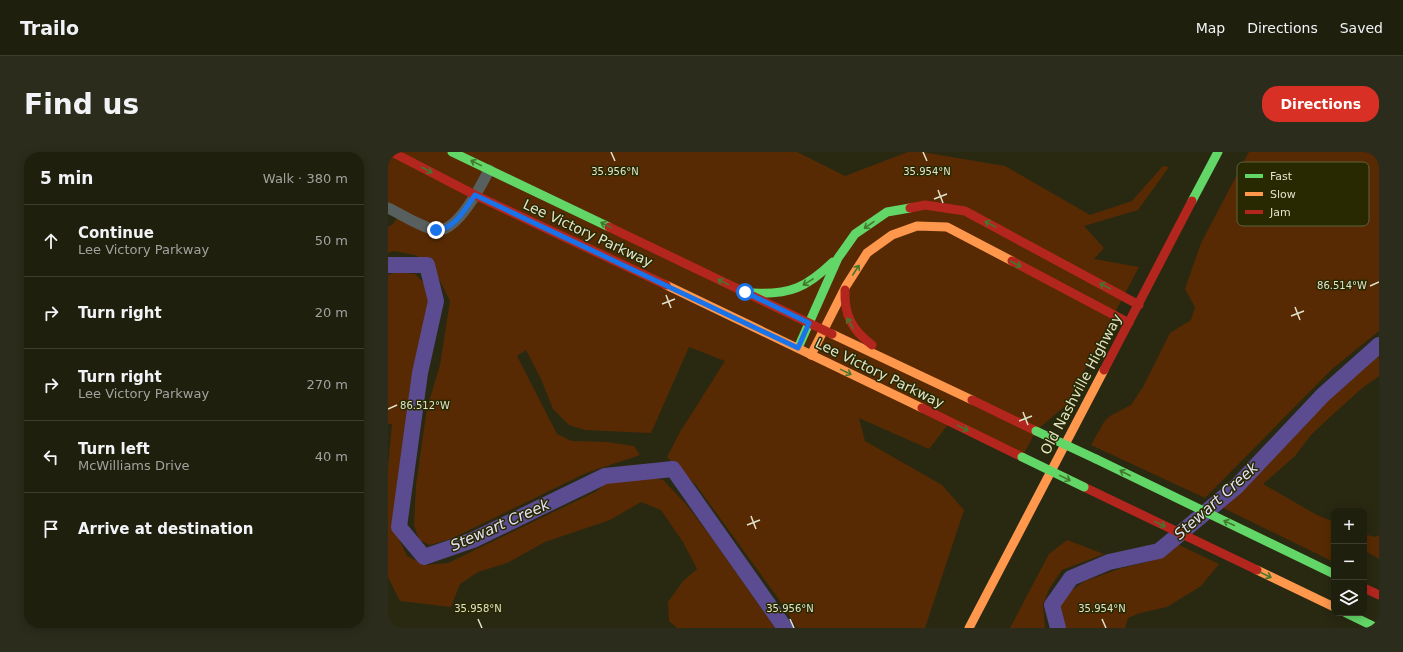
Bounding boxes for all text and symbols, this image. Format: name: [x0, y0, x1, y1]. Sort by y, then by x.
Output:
text: Trailo: [20, 17, 79, 39]
text: Map: [1196, 20, 1225, 36]
text: Directions: [1247, 20, 1318, 36]
text: Saved: [1340, 20, 1383, 36]
button: Directions: [1262, 86, 1379, 122]
text: Find us: [24, 88, 139, 121]
one-way arrow: [470, 159, 482, 166]
legend: [1237, 162, 1369, 226]
text: 35.956°N: [591, 166, 639, 177]
text: 35.954°N: [903, 166, 951, 177]
one-way arrow: [421, 167, 433, 174]
text: 5 min: [40, 168, 93, 188]
text: Fast: [1270, 170, 1293, 183]
text: Walk · 380 m: [263, 171, 348, 186]
text: Slow: [1270, 188, 1296, 201]
street label: Lee Victory Parkway: [521, 196, 655, 270]
text: Jam: [1269, 206, 1291, 219]
one-way arrow: [984, 220, 996, 228]
route end: [427, 221, 445, 239]
one-way arrow: [600, 221, 612, 228]
one-way arrow: [863, 221, 874, 229]
text: Continue: [78, 224, 154, 242]
icon: ahead: [40, 230, 62, 252]
text: 50 m: [315, 233, 348, 248]
text: Lee Victory Parkway: [78, 242, 209, 257]
one-way arrow: [1010, 260, 1022, 268]
one-way arrow: [852, 265, 860, 276]
one-way arrow: [717, 277, 729, 285]
one-way arrow: [802, 279, 814, 287]
text: 86.514°W: [1317, 280, 1367, 291]
one-way arrow: [1099, 282, 1111, 289]
route start: [736, 283, 754, 301]
icon: right: [40, 302, 62, 324]
text: Turn right: [78, 304, 162, 322]
text: 20 m: [315, 305, 348, 320]
street label: Old Nashville Highway: [1037, 311, 1125, 457]
one-way arrow: [846, 317, 854, 329]
street label: Lee Victory Parkway: [813, 335, 947, 411]
text: Turn right: [78, 368, 162, 386]
one-way arrow: [840, 369, 852, 376]
icon: right: [40, 374, 62, 396]
text: 270 m: [306, 377, 348, 392]
text: Lee Victory Parkway: [78, 386, 209, 401]
text: 86.512°W: [400, 400, 450, 411]
one-way arrow: [957, 425, 969, 433]
text: Turn left: [78, 440, 150, 458]
icon: left: [40, 446, 62, 468]
text: 40 m: [315, 449, 348, 464]
text: McWilliams Drive: [78, 458, 190, 473]
water label: Stewart Creek: [1170, 458, 1263, 543]
one-way arrow: [1119, 469, 1131, 476]
one-way arrow: [1059, 475, 1071, 482]
water label: Stewart Creek: [448, 495, 554, 555]
map controls: [1331, 508, 1367, 616]
button: +: [1331, 508, 1367, 544]
icon: arrive: [40, 518, 62, 540]
one-way arrow: [1223, 519, 1235, 526]
text: Arrive at destination: [78, 520, 253, 538]
one-way arrow: [1154, 521, 1166, 528]
button: −: [1331, 544, 1367, 580]
one-way arrow: [1260, 572, 1272, 579]
button: layers: [1331, 580, 1367, 616]
text: 35.958°N: [454, 603, 502, 614]
text: 35.956°N: [766, 603, 814, 614]
text: 35.954°N: [1078, 603, 1126, 614]

